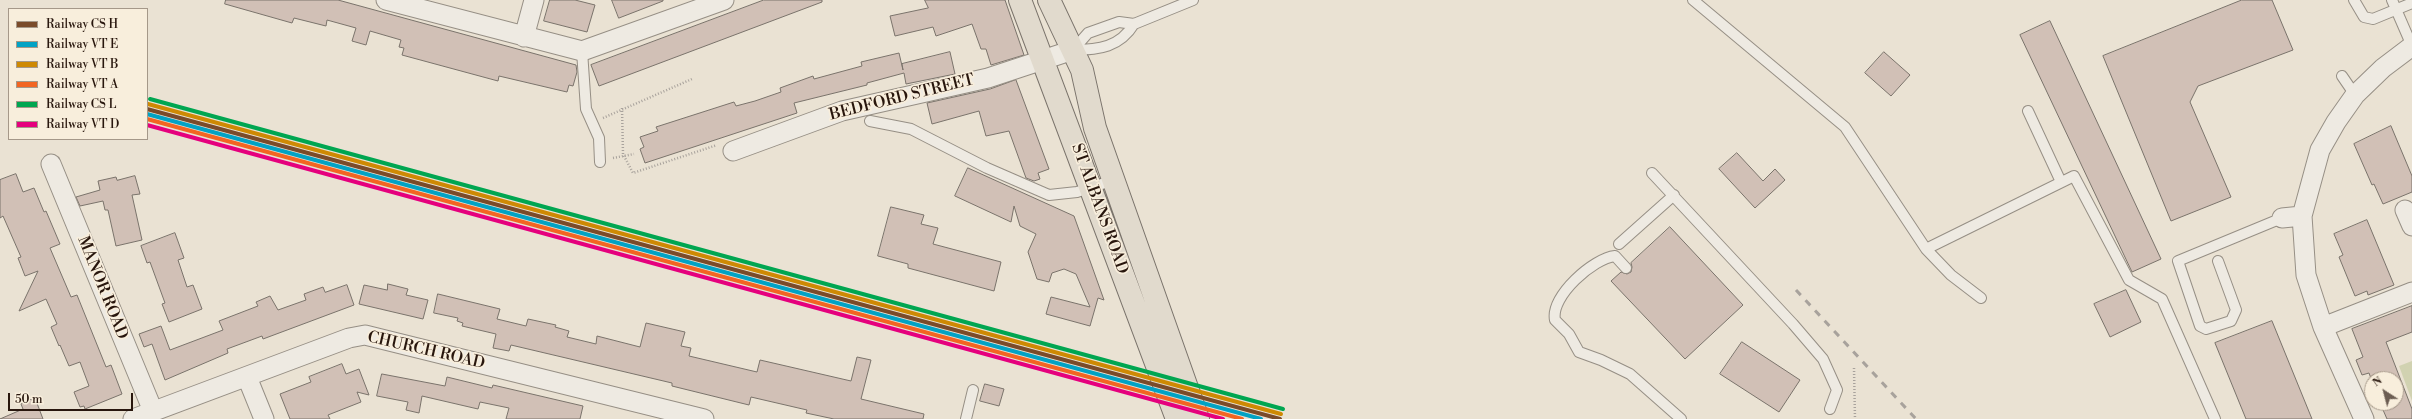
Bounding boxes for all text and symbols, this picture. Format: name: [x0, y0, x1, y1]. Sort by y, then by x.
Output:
legend: [8, 8, 148, 140]
text: Railway CS H: [46, 17, 118, 32]
text: Railway VT E: [46, 37, 118, 52]
text: Railway VT B: [46, 57, 118, 72]
street label: BEDFORD STREET: [827, 71, 977, 125]
text: Railway VT A: [46, 77, 118, 92]
text: Railway CS L: [46, 97, 116, 112]
text: Railway VT D: [46, 117, 119, 132]
street label: ST ALBANS ROAD: [1066, 141, 1132, 277]
street label: MANOR ROAD: [73, 234, 131, 342]
street label: CHURCH ROAD: [365, 328, 487, 374]
north arrow: [2364, 371, 2404, 411]
text: N: [2370, 374, 2385, 390]
scale bar: [10, 385, 135, 411]
text: 50 m: [15, 392, 43, 407]

